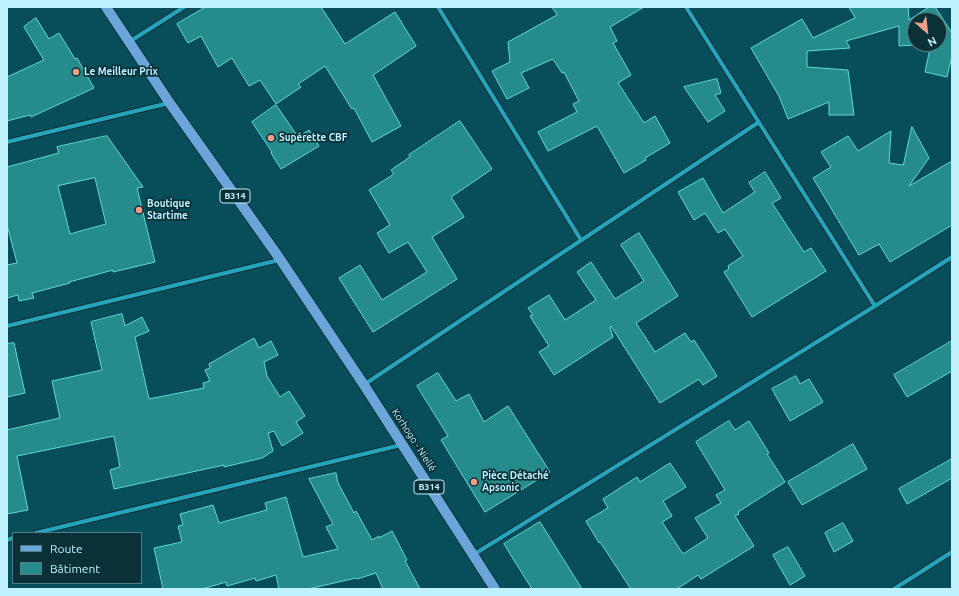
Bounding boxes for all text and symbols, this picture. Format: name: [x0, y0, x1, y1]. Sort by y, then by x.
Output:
north arrow: [907, 12, 947, 52]
text: N: [926, 34, 939, 49]
place label: Le Meilleur Prix: [84, 66, 158, 78]
marker: Le Meilleur Prix: [71, 67, 81, 77]
place label: Supérette CBF: [279, 132, 347, 144]
marker: Supérette CBF: [266, 133, 276, 143]
road number: B314: [220, 189, 250, 203]
place label: Boutique Startime: [147, 198, 190, 222]
marker: Boutique Startime: [134, 205, 144, 215]
street label: Korhogo - Niellé: [389, 407, 439, 473]
place label: Pièce Détaché Apsonic: [482, 470, 549, 494]
marker: Pièce Détaché Apsonic: [469, 477, 479, 487]
road number: B314: [414, 480, 444, 494]
legend: [12, 532, 142, 584]
text: Route: [50, 542, 83, 555]
text: Bâtiment: [50, 562, 100, 575]

